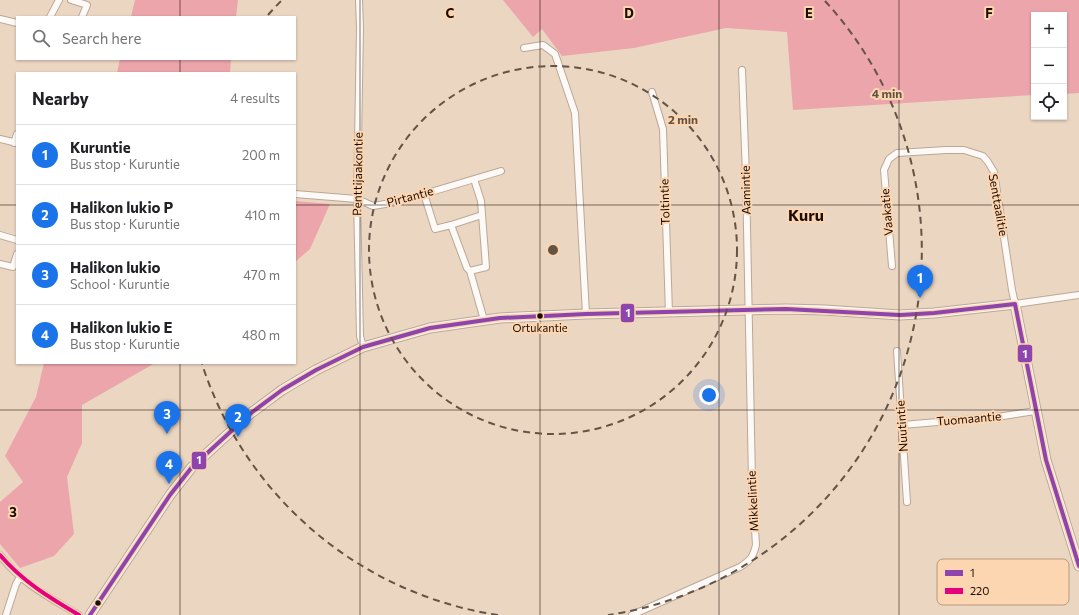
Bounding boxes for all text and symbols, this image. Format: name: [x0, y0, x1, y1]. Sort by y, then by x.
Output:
text: C: [446, 5, 455, 21]
text: D: [624, 5, 634, 21]
text: E: [805, 5, 813, 21]
text: F: [985, 5, 993, 21]
map controls: [1031, 12, 1067, 120]
button: +: [1031, 12, 1067, 48]
search box: [16, 16, 296, 60]
icon: search: [30, 27, 52, 49]
text: Search here: [62, 29, 141, 47]
button: −: [1031, 48, 1067, 84]
button: locate: [1031, 84, 1067, 120]
text: 4 min: [872, 86, 902, 100]
text: Nearby: [32, 88, 89, 109]
text: 4 results: [230, 90, 280, 106]
text: 2 min: [668, 112, 698, 126]
street label: Penttijaakontie: [349, 132, 365, 216]
text: Kuruntie: [70, 138, 131, 156]
text: 1: [42, 147, 48, 163]
text: 200 m: [242, 147, 280, 163]
text: Bus stop · Kuruntie: [70, 156, 180, 172]
street label: Aamintie: [738, 165, 752, 215]
street label: Senttaalitie: [987, 173, 1011, 237]
street label: Toltintie: [656, 179, 672, 225]
street label: Pirtantie: [385, 183, 435, 209]
street label: Vaakatie: [877, 188, 895, 236]
text: Halikon lukio P: [70, 198, 173, 216]
district label: Kuru: [788, 205, 824, 224]
text: 2: [41, 207, 49, 223]
text: 410 m: [245, 207, 280, 223]
text: Bus stop · Kuruntie: [70, 216, 180, 232]
centre of rings: [546, 243, 560, 257]
text: Halikon lukio: [70, 258, 161, 276]
pin: 1: [907, 265, 933, 298]
text: 3: [41, 267, 49, 283]
text: 470 m: [243, 267, 280, 283]
text: School · Kuruntie: [70, 276, 170, 292]
line badge: 1: [620, 303, 635, 323]
text: 1: [626, 306, 631, 319]
marker: Ortukantie: [535, 311, 545, 321]
text: Halikon lukio E: [70, 318, 172, 336]
place label: Ortukantie: [512, 321, 568, 334]
text: 4: [41, 327, 49, 343]
text: 480 m: [242, 327, 280, 343]
text: Bus stop · Kuruntie: [70, 336, 180, 352]
line badge: 1: [1017, 344, 1033, 363]
text: 1: [1023, 347, 1028, 360]
your location: [699, 385, 719, 405]
street label: Nuutintie: [892, 400, 910, 452]
pin: 3: [154, 401, 180, 434]
pin: 2: [225, 404, 251, 437]
street label: Tuomaantie: [936, 408, 1002, 428]
pin: 4: [156, 451, 182, 484]
line badge: 1: [191, 451, 207, 470]
text: 1: [197, 453, 202, 466]
street label: Mikkelintie: [743, 470, 761, 532]
text: 3: [9, 504, 17, 520]
legend: [937, 559, 1069, 605]
text: 1: [970, 566, 975, 579]
text: 220: [970, 584, 989, 597]
unlabelled marker: [93, 598, 103, 608]

